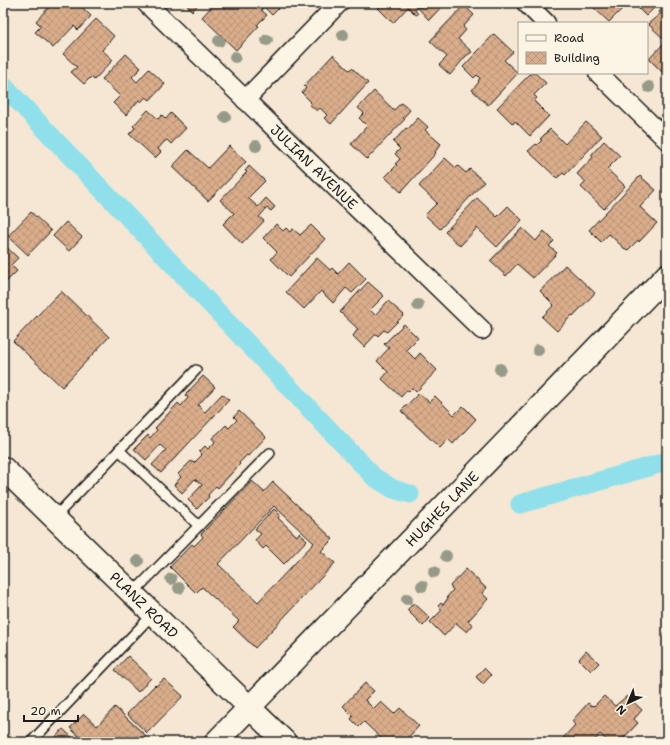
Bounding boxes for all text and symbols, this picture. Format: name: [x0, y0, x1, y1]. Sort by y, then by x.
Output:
legend: [518, 22, 648, 74]
text: Road: [554, 30, 585, 46]
text: Building: [554, 50, 600, 66]
street label: JULIAN AVENUE: [267, 121, 362, 213]
street label: HUGHES LANE: [401, 467, 483, 551]
street label: PLANZ ROAD: [106, 568, 182, 642]
north arrow: [608, 683, 648, 723]
scale bar: [24, 697, 78, 723]
text: N: [613, 701, 630, 718]
text: 20 m: [30, 703, 61, 719]

